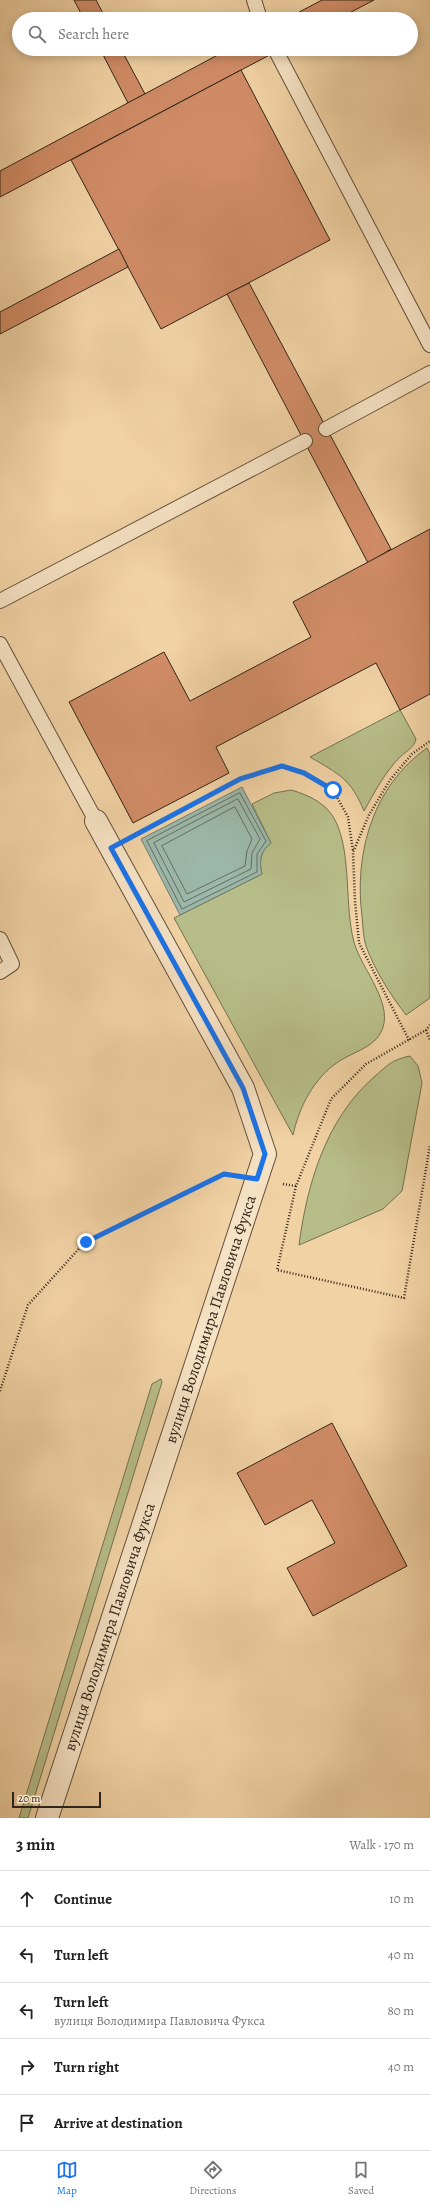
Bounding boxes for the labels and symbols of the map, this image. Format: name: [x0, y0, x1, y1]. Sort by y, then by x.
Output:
route start: [324, 781, 342, 799]
street label: вулиця Володимира Павловича Фукса: [160, 1192, 262, 1446]
route end: [77, 1233, 95, 1251]
street label: вулиця Володимира Павловича Фукса: [59, 1500, 161, 1754]
scale bar: [12, 1790, 101, 1809]

